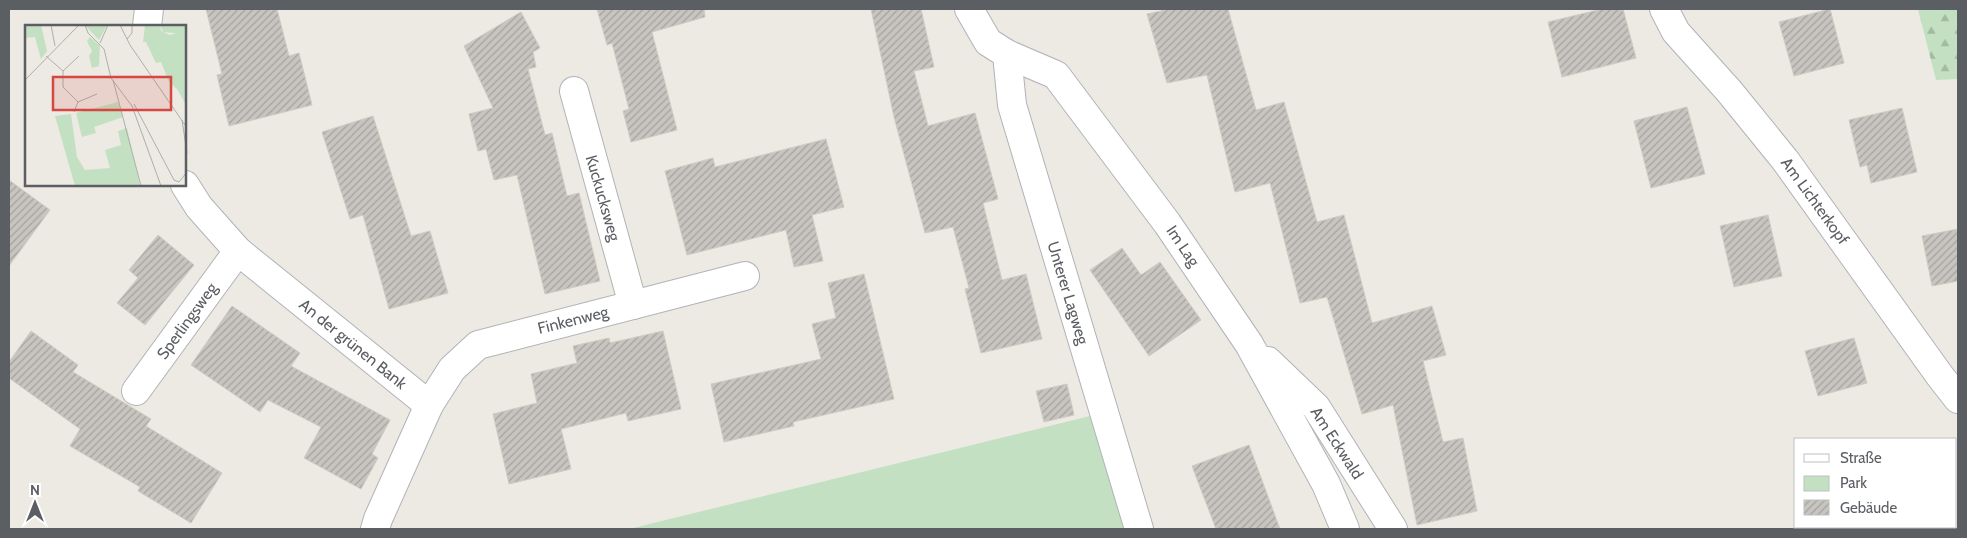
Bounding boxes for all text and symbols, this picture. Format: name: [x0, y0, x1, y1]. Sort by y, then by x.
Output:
inset map: [25, 25, 186, 186]
street label: Kuckucksweg: [582, 153, 625, 244]
street label: Am Lichterkopf: [1777, 154, 1853, 249]
street label: Im Lag: [1162, 222, 1204, 271]
street label: Unterer Lagweg: [1043, 239, 1093, 348]
street label: Sperlingsweg: [153, 278, 222, 363]
street label: An der grünen Bank: [296, 295, 411, 394]
street label: Finkenweg: [536, 302, 611, 338]
street label: Am Eckwald: [1307, 403, 1367, 483]
legend: [1794, 438, 1957, 528]
text: Straße: [1840, 449, 1882, 467]
text: Park: [1840, 474, 1867, 492]
north arrow: [10, 478, 60, 528]
text: N: [30, 481, 40, 499]
text: Gebäude: [1840, 499, 1897, 517]

